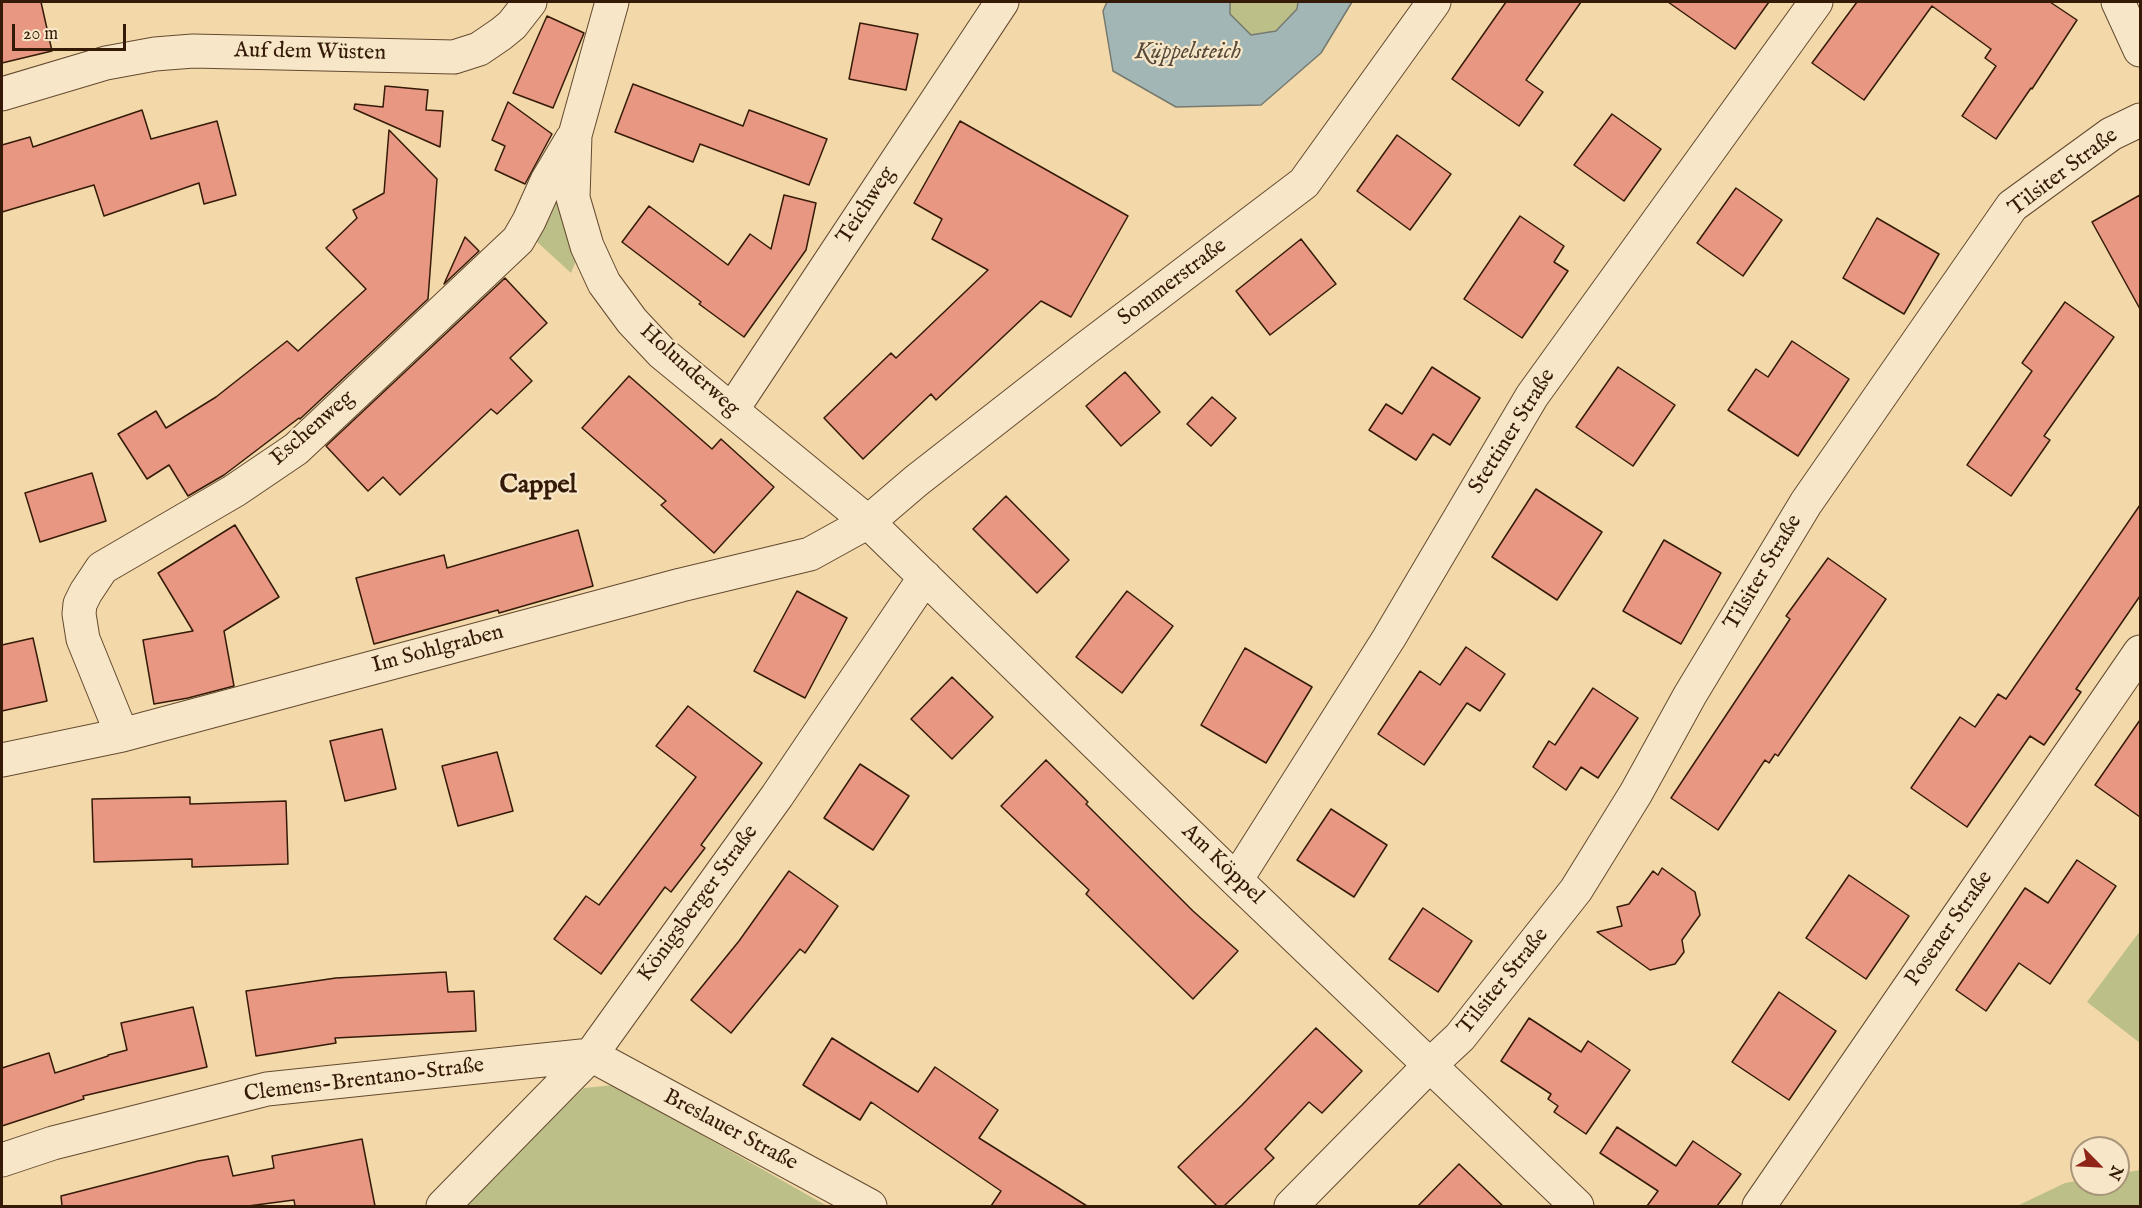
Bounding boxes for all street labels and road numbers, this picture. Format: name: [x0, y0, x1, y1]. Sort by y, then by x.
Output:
street label: Auf dem Wüsten: [234, 38, 386, 68]
street label: Tilsiter Straße: [2004, 123, 2124, 223]
street label: Teichweg: [832, 162, 902, 250]
street label: Sommerstraße: [1113, 233, 1233, 333]
street label: Holunderweg: [633, 319, 745, 423]
street label: Stettiner Straße: [1464, 365, 1562, 499]
street label: Eschenweg: [266, 386, 360, 472]
street label: Tilsiter Straße: [1719, 511, 1809, 635]
street label: Im Sohlgraben: [369, 620, 507, 680]
street label: Am Köppel: [1175, 819, 1269, 911]
street label: Königsberger Straße: [633, 820, 765, 988]
street label: Posener Straße: [1901, 866, 1999, 992]
street label: Tilsiter Straße: [1453, 923, 1555, 1041]
street label: Clemens-Brentano-Straße: [243, 1053, 485, 1109]
street label: Breslauer Straße: [658, 1085, 802, 1177]

